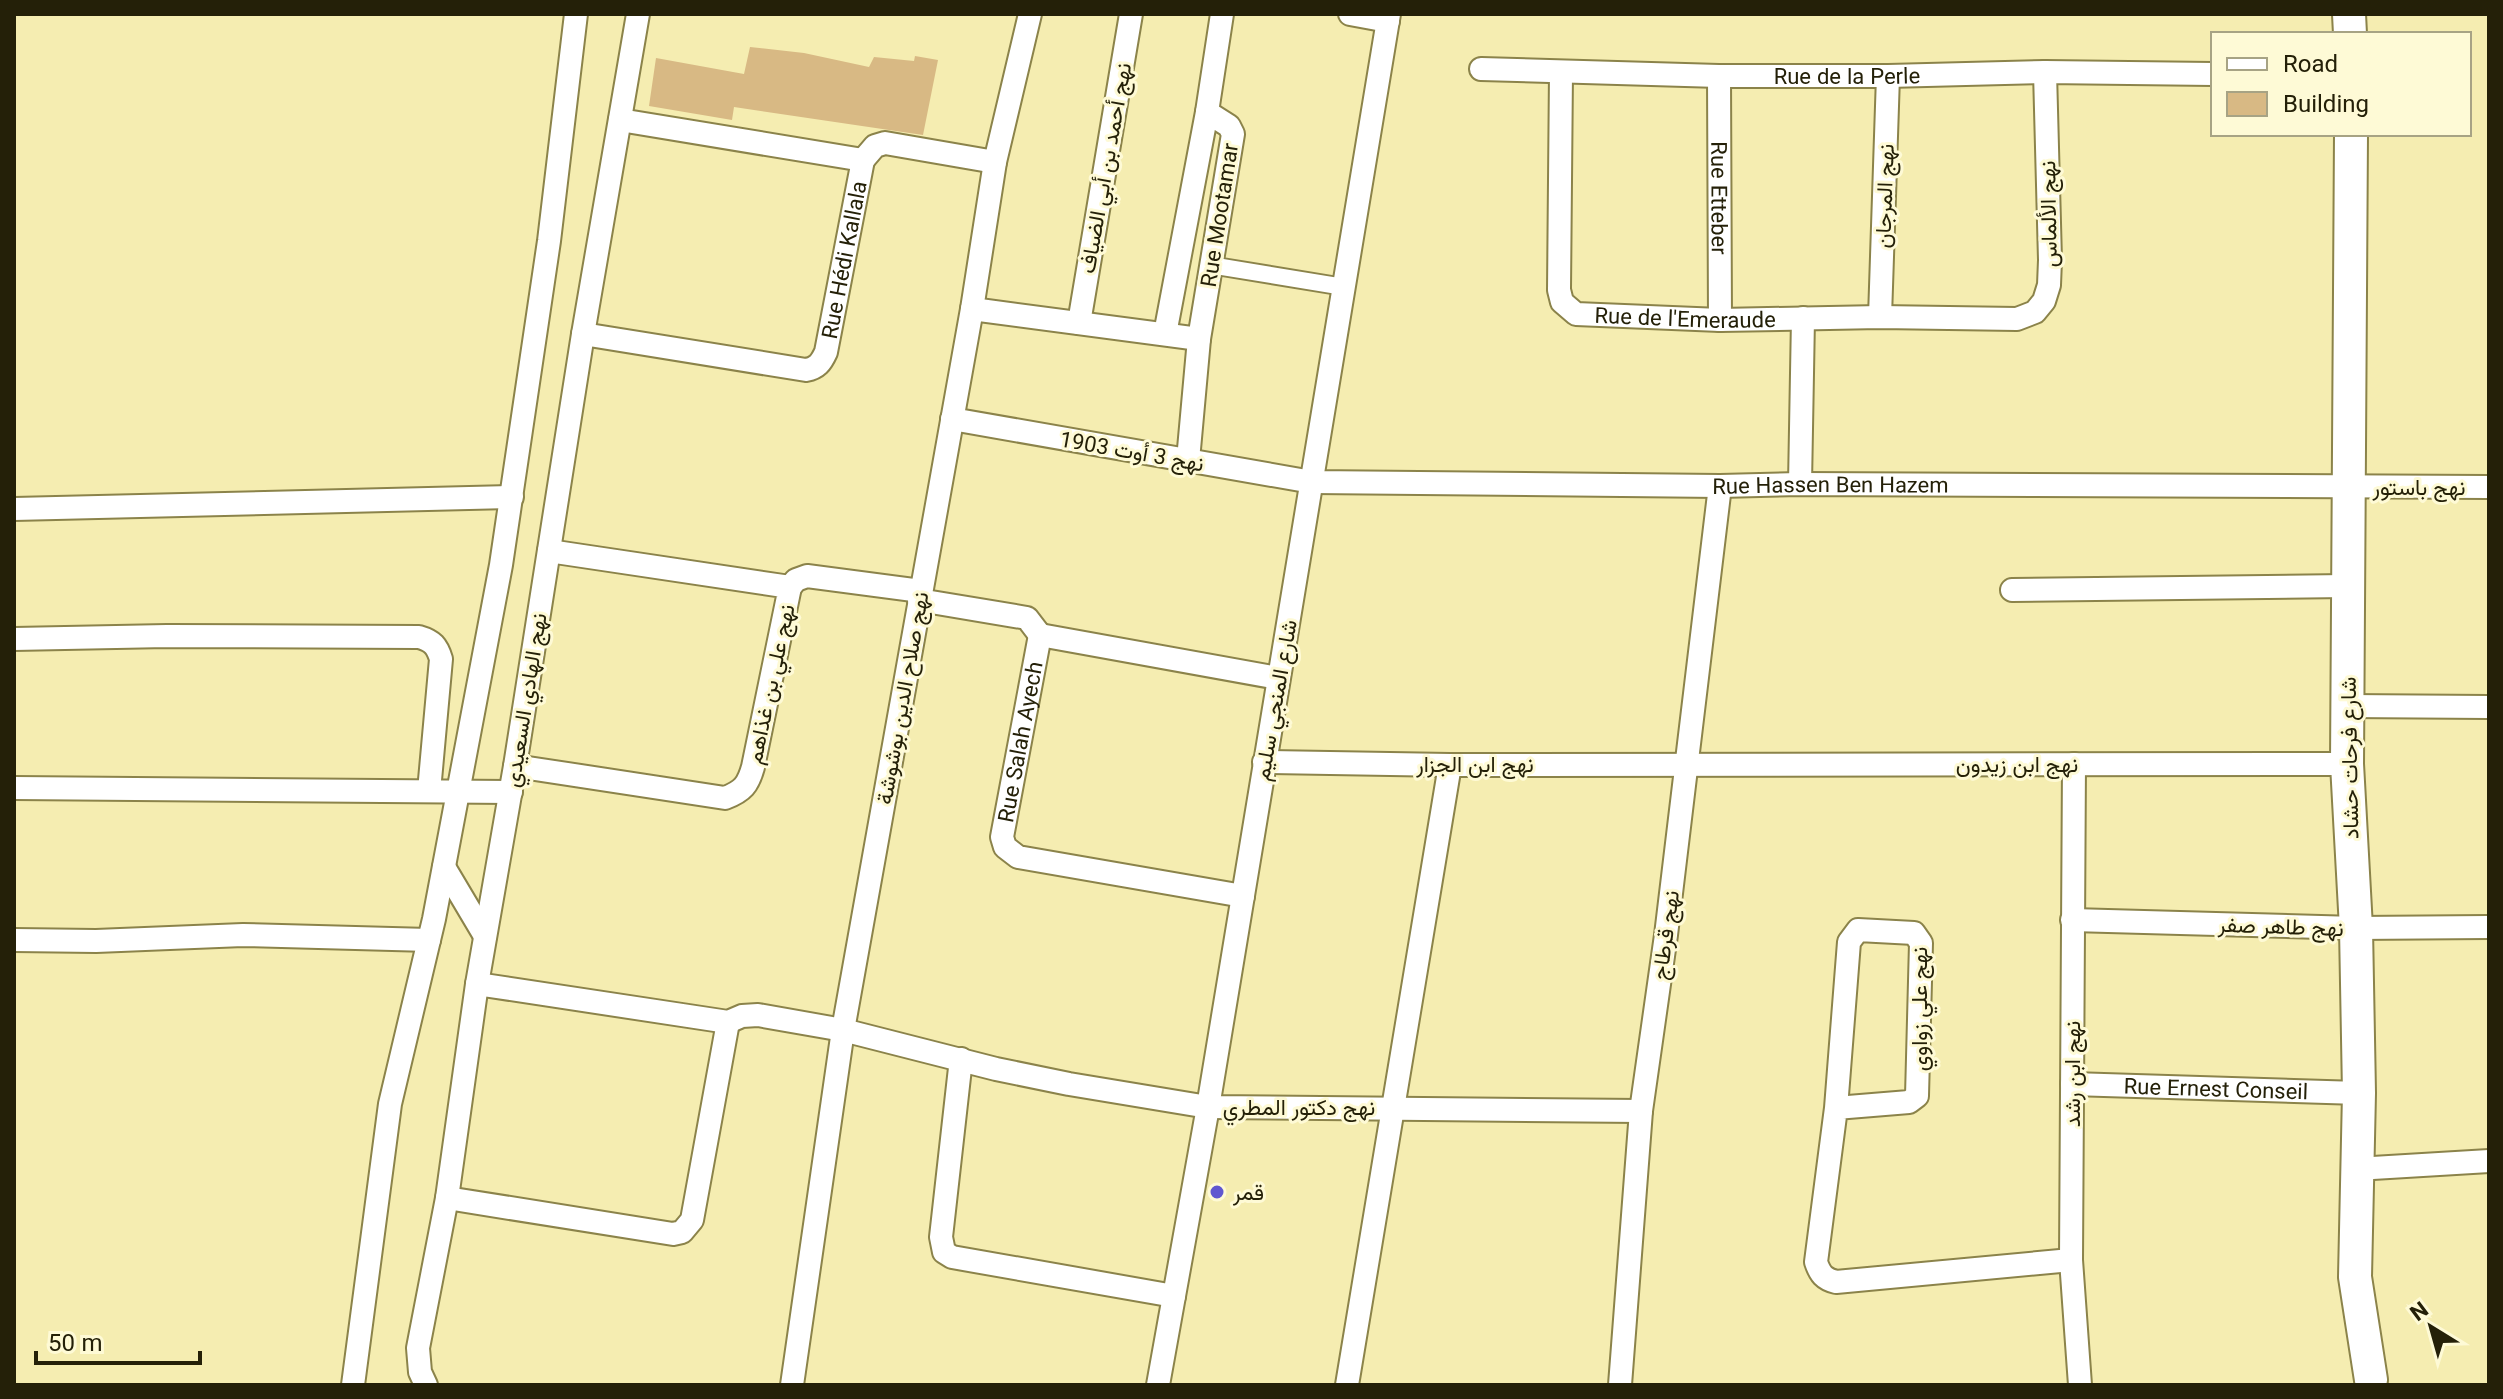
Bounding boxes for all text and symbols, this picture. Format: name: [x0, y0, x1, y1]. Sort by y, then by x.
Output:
legend: [2211, 32, 2471, 136]
text: Road: [2283, 47, 2338, 85]
street label: نهج أحمد بن أبي الضياف: [1072, 60, 1143, 277]
street label: Rue de la Perle: [1774, 60, 1921, 96]
text: Building: [2283, 87, 2369, 125]
street label: Rue Mootamar: [1193, 140, 1250, 290]
street label: Rue Etteber: [1699, 141, 1735, 255]
street label: نهج المرجان: [1867, 143, 1906, 249]
street label: نهج الألماس: [2032, 160, 2069, 268]
street label: Rue Hédi Kallala: [814, 178, 879, 342]
street label: Rue de l'Emeraude: [1594, 300, 1776, 340]
street label: نهج 3 أوت 1903: [1057, 424, 1207, 483]
street label: Rue Hassen Ben Hazem: [1712, 469, 1949, 506]
street label: نهج باستور: [2371, 472, 2466, 507]
street label: نهج صلاح الدين بوشوشة: [869, 589, 940, 807]
street label: نهج علي بن غذاهم: [738, 601, 806, 768]
street label: نهج الهادي السعيدي: [496, 611, 559, 790]
street label: شارع المنجي سليم: [1246, 617, 1309, 784]
street label: Rue Salah Ayech: [990, 659, 1055, 826]
street label: شارع فرحات حشاد: [2333, 677, 2370, 839]
street label: نهج ابن الجزار: [1415, 749, 1534, 784]
street label: نهج ابن زيدون: [1956, 749, 2078, 784]
street label: نهج قرطاج: [1644, 888, 1691, 982]
street label: نهج طاهر صفر: [2216, 909, 2344, 948]
street label: نهج علي زواوي: [1904, 947, 1939, 1071]
street label: نهج ابن رشد: [2057, 1021, 2092, 1127]
street label: Rue Ernest Conseil: [2123, 1071, 2309, 1111]
street label: نهج دكتور المطري: [1223, 1092, 1375, 1127]
place label: قمر: [1232, 1177, 1264, 1212]
marker: قمر: [1208, 1183, 1226, 1201]
north arrow: [2391, 1287, 2471, 1367]
text: N: [2404, 1294, 2437, 1332]
scale bar: [36, 1315, 200, 1365]
text: 50 m: [48, 1326, 102, 1364]

